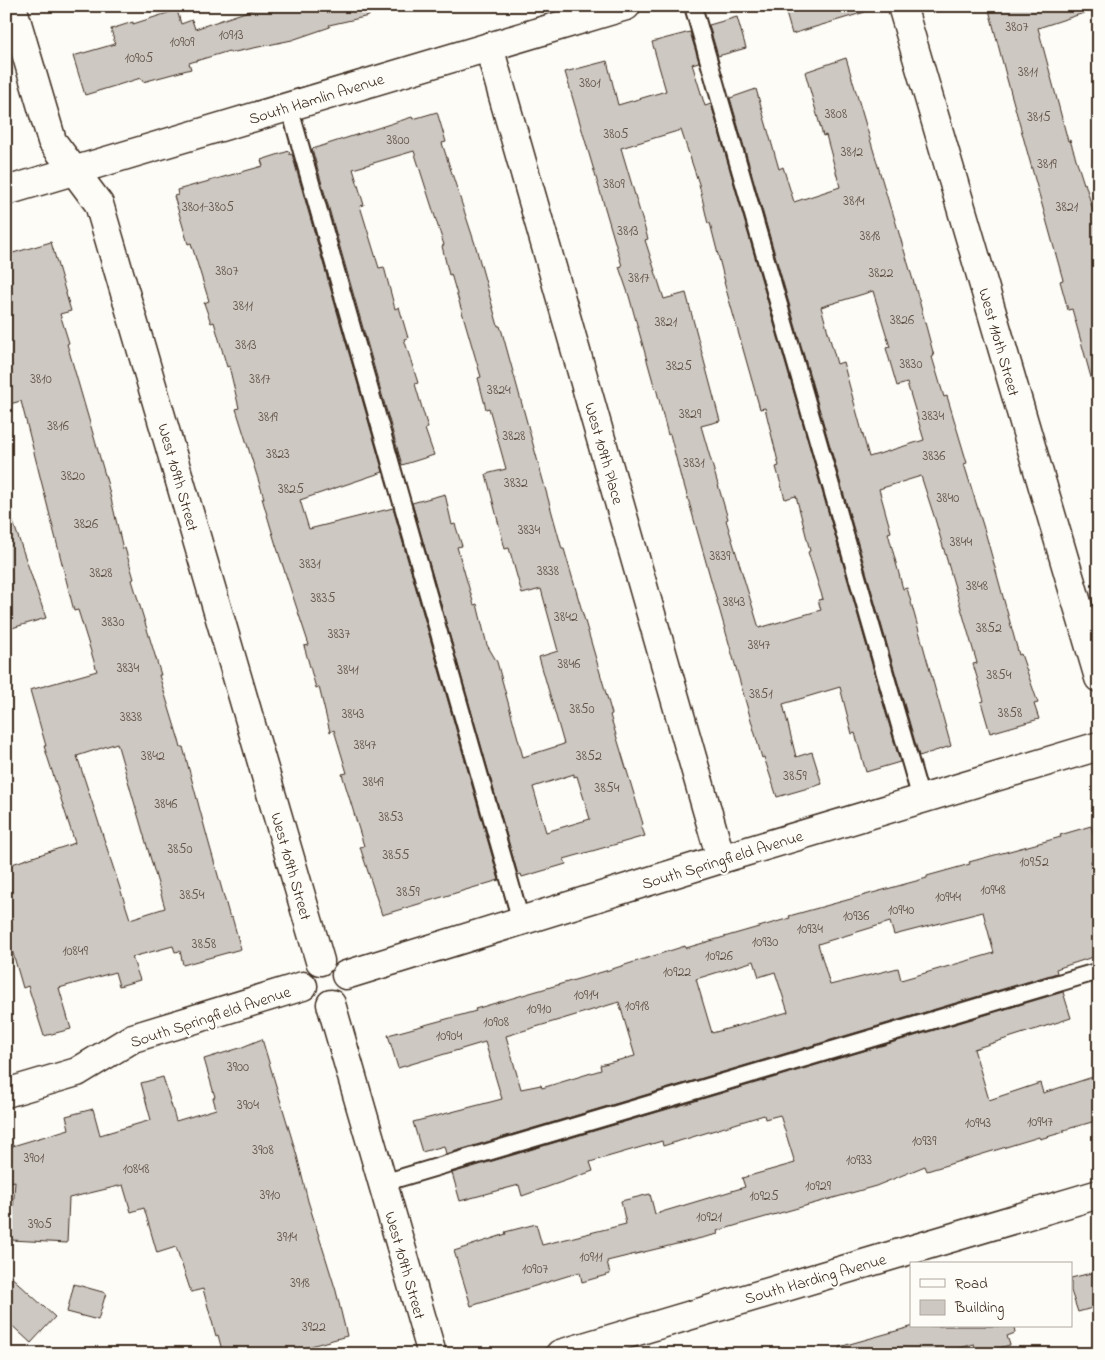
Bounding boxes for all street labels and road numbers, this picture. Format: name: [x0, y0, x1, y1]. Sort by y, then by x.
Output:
street label: South Hamlin Avenue: [246, 68, 388, 132]
street label: West 110th Street: [971, 286, 1025, 400]
street label: West 109th Place: [577, 400, 629, 508]
street label: West 109th Street: [150, 421, 204, 535]
street label: West 109th Street: [263, 810, 317, 924]
street label: South Springfield Avenue: [639, 825, 807, 897]
street label: South Springfield Avenue: [127, 980, 295, 1055]
street label: West 109th Street: [377, 1209, 431, 1323]
street label: South Harding Avenue: [742, 1248, 890, 1312]

